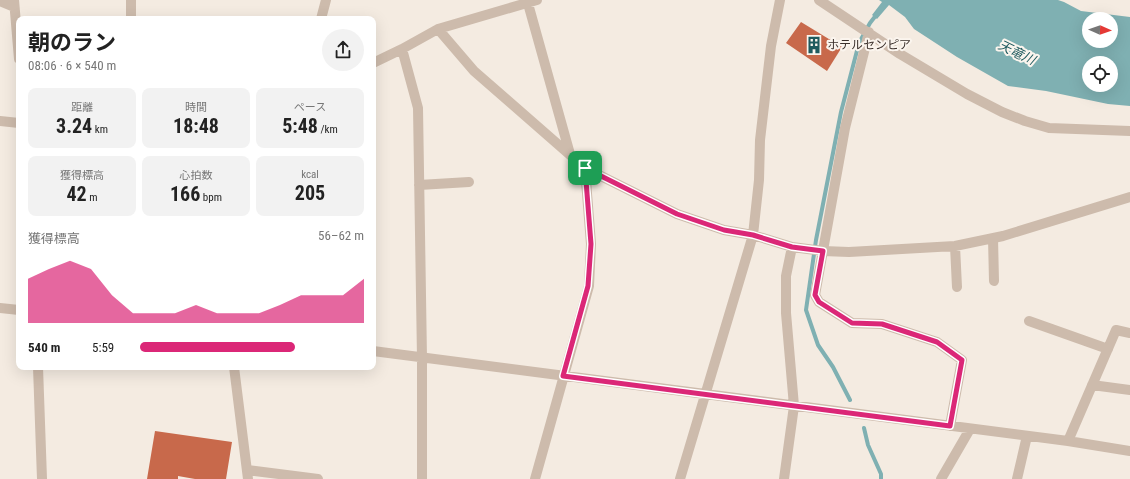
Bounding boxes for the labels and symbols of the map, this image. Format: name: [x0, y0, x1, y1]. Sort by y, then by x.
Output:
north arrow: [1082, 12, 1118, 48]
building icon: ホテルセンピア: [804, 35, 824, 55]
water label: 天竜川: [996, 37, 1039, 69]
place label: ホテルセンピア: [827, 38, 911, 52]
pin: [568, 151, 602, 185]

